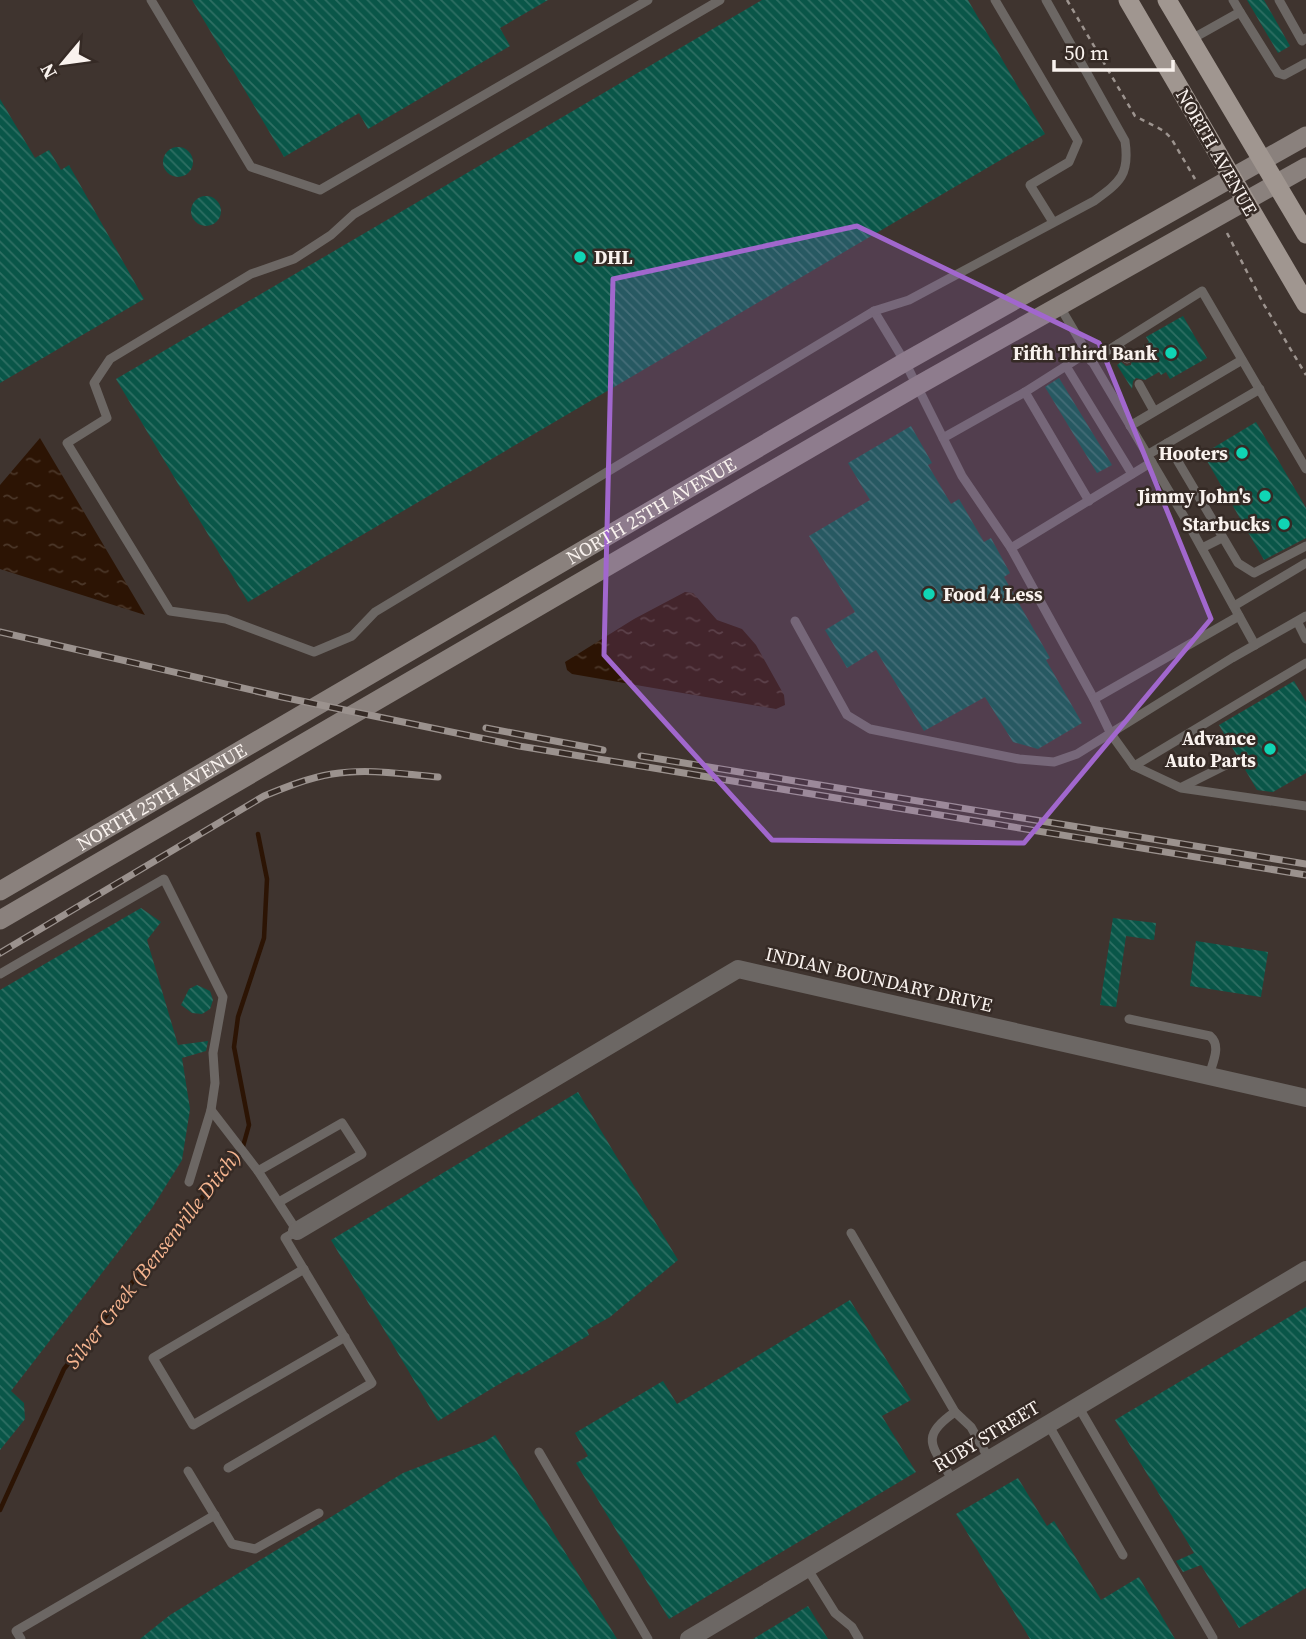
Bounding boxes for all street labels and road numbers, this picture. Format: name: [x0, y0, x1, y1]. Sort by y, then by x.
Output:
street label: NORTH AVENUE: [1170, 84, 1264, 220]
street label: NORTH 25TH AVENUE: [561, 451, 741, 570]
street label: NORTH 25TH AVENUE: [72, 737, 251, 856]
street label: INDIAN BOUNDARY DRIVE: [763, 940, 995, 1018]
street label: RUBY STREET: [928, 1394, 1045, 1478]

